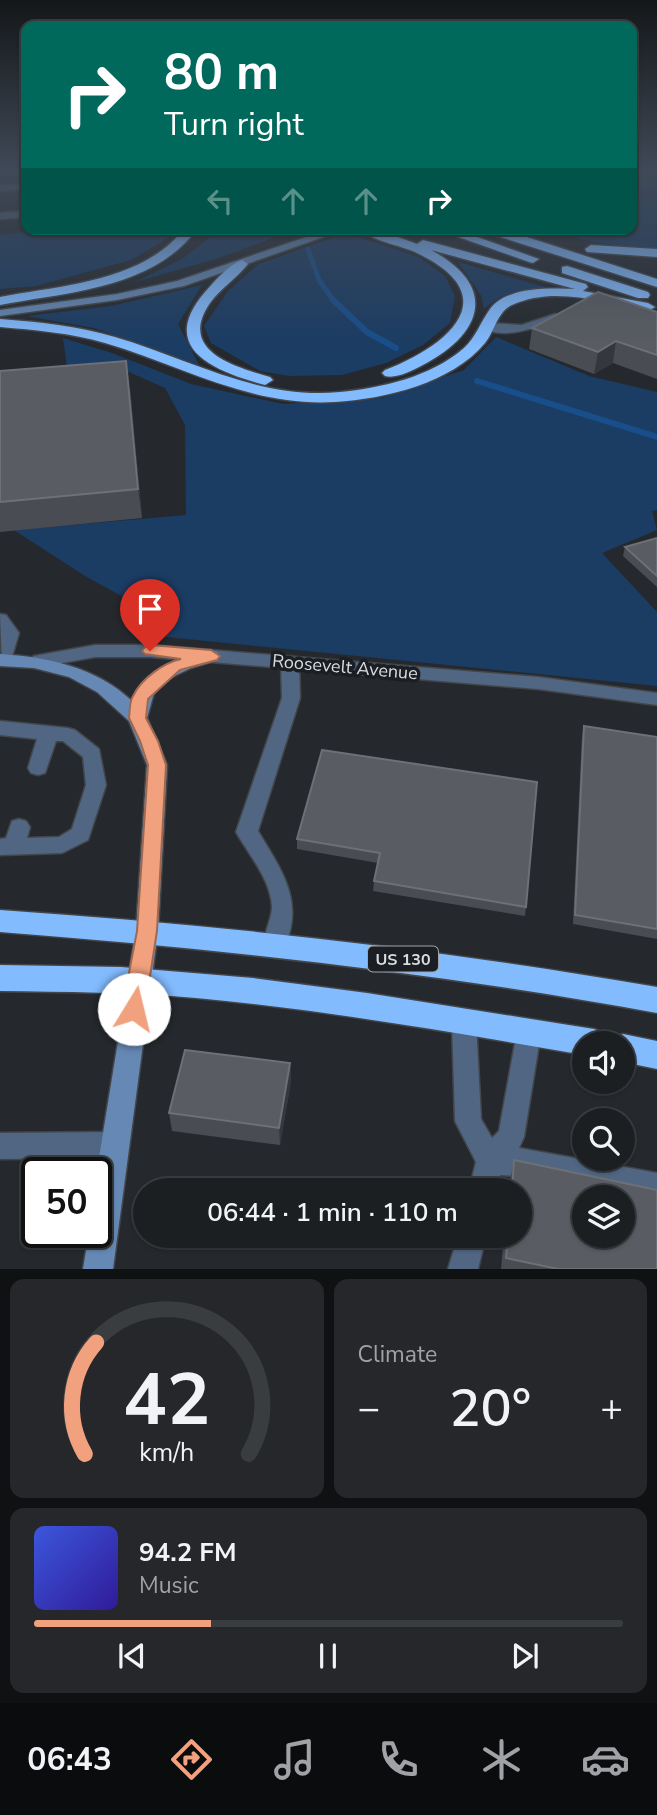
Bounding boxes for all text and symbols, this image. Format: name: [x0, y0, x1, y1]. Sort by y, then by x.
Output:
text: 80 m: [164, 39, 279, 106]
icon: right: [49, 49, 140, 140]
text: Turn right: [164, 103, 304, 146]
icon: left: [201, 182, 239, 220]
icon: ahead: [274, 182, 312, 220]
icon: ahead: [347, 182, 385, 220]
icon: right: [420, 182, 458, 220]
pin: [120, 579, 180, 651]
icon: arrive: [131, 590, 169, 628]
street label: Roosevelt Avenue: [271, 649, 419, 685]
road number: US 130: [368, 946, 438, 972]
position arrow: [97, 972, 171, 1046]
map controls: [572, 1031, 635, 1248]
button: sound: [572, 1031, 635, 1094]
button: search: [572, 1108, 635, 1171]
speed limit sign: 50: [21, 1157, 112, 1248]
button: layers: [572, 1185, 635, 1248]
text: 06:44 · 1 min · 110 m: [207, 1195, 458, 1230]
text: Climate: [358, 1339, 437, 1370]
text: 42: [123, 1351, 210, 1451]
text: 20°: [449, 1373, 531, 1444]
text: −: [358, 1383, 380, 1434]
text: +: [600, 1383, 623, 1434]
text: km/h: [139, 1436, 194, 1470]
text: 94.2 FM: [139, 1535, 236, 1570]
text: Music: [139, 1570, 199, 1601]
icon: previous: [113, 1637, 151, 1675]
icon: pause: [309, 1637, 347, 1675]
icon: next: [506, 1637, 544, 1675]
icon: directions: [167, 1735, 216, 1784]
icon: music: [270, 1735, 319, 1784]
icon: phone: [374, 1735, 423, 1784]
icon: climate: [477, 1735, 526, 1784]
icon: car: [581, 1735, 630, 1784]
text: 06:43: [27, 1738, 112, 1781]

